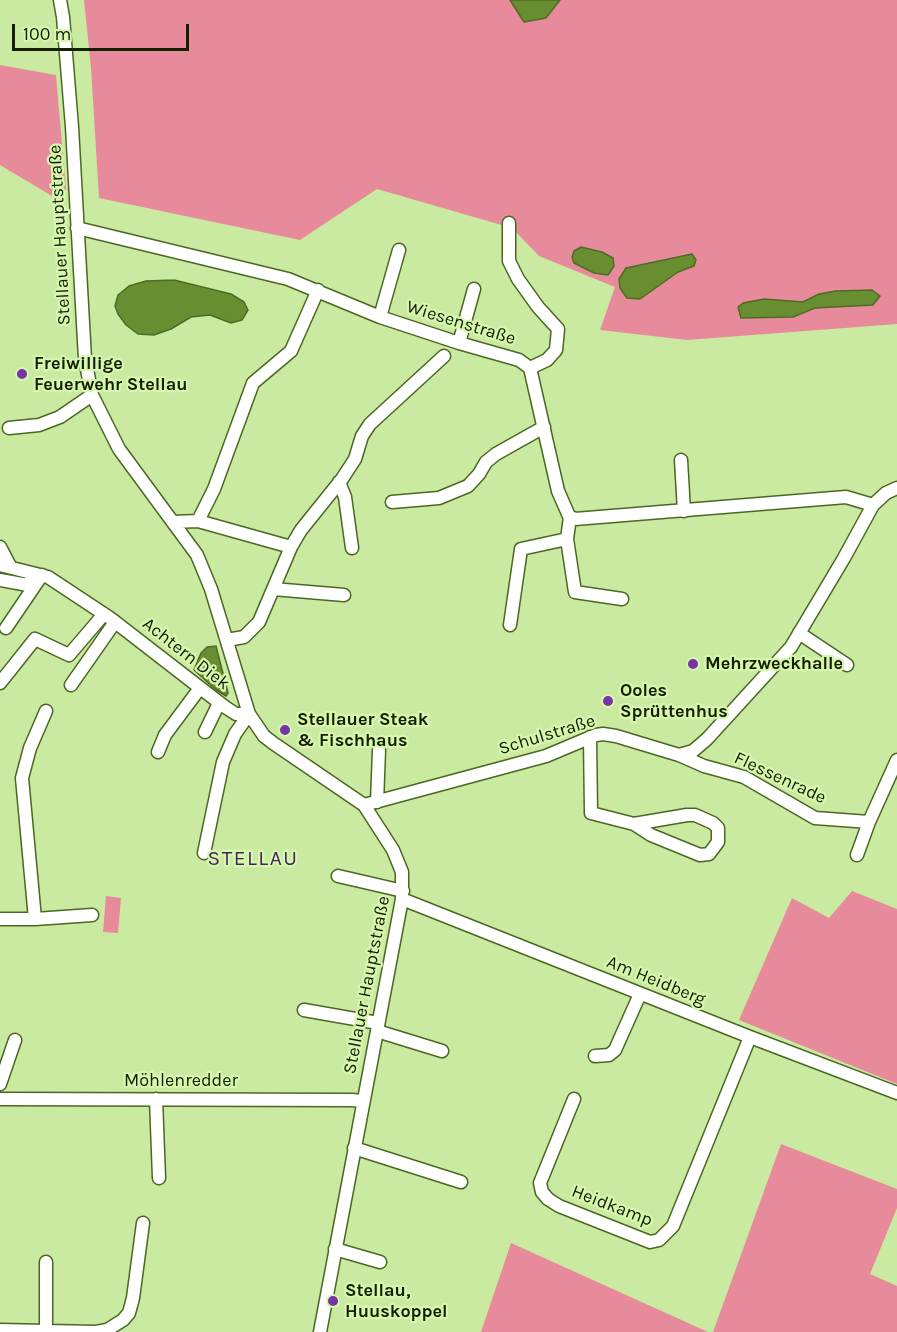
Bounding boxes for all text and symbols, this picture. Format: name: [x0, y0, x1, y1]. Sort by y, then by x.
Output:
scale bar: [15, 12, 192, 50]
text: 100 m: [23, 23, 71, 45]
street label: Stellauer Hauptstraße: [44, 144, 76, 326]
street label: Wiesenstraße: [404, 296, 518, 350]
place label: Freiwillige Feuerwehr Stellau: [34, 353, 188, 395]
marker: Freiwillige Feuerwehr Stellau: [15, 367, 29, 381]
street label: Achtern Diek: [138, 613, 234, 695]
place label: Mehrzweckhalle: [705, 653, 843, 675]
marker: Mehrzweckhalle: [686, 657, 700, 671]
place label: Ooles Sprüttenhus: [620, 680, 728, 722]
marker: Ooles Sprüttenhus: [601, 694, 615, 708]
place label: Stellauer Steak & Fischhaus: [297, 709, 428, 752]
street label: Schulstraße: [496, 710, 598, 760]
marker: Stellauer Steak & Fischhaus: [278, 723, 292, 737]
street label: Flessenrade: [731, 747, 829, 809]
district label: STELLAU: [208, 846, 298, 872]
street label: Stellauer Hauptstraße: [339, 894, 395, 1076]
street label: Am Heidberg: [603, 951, 709, 1011]
street label: Möhlenredder: [124, 1070, 238, 1092]
street label: Heidkamp: [569, 1181, 655, 1231]
place label: Stellau, Huuskoppel: [345, 1280, 448, 1322]
marker: Stellau, Huuskoppel: [326, 1294, 340, 1308]

